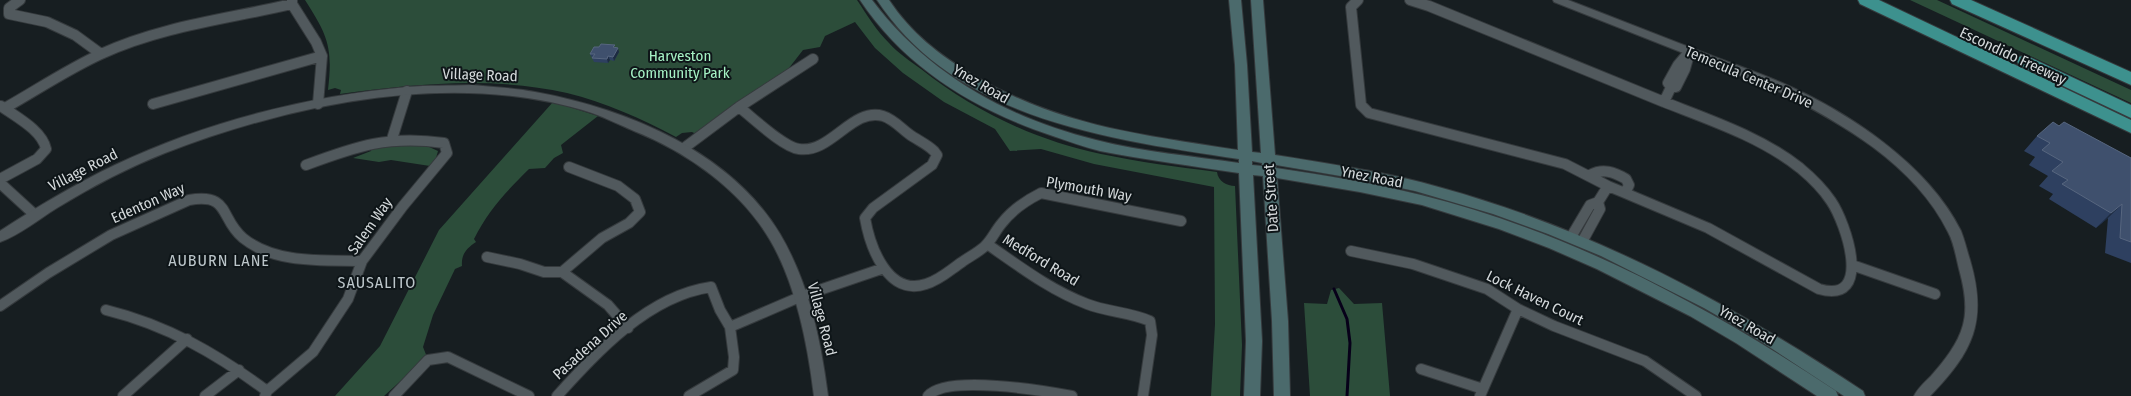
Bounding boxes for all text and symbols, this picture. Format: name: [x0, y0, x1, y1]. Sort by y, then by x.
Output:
street label: Escondido Freeway: [1957, 23, 2070, 89]
street label: Temecula Center Drive: [1683, 42, 1815, 112]
park label: Harveston Community Park: [630, 47, 730, 82]
street label: Ynez Road: [949, 61, 1013, 107]
street label: Village Road: [442, 65, 518, 85]
street label: Village Road: [45, 145, 121, 195]
street label: Ynez Road: [1340, 162, 1404, 192]
street label: Date Street: [1260, 163, 1282, 233]
street label: Plymouth Way: [1045, 173, 1133, 205]
street label: Edenton Way: [108, 179, 188, 227]
street label: Salem Way: [344, 194, 396, 258]
street label: Medford Road: [1000, 230, 1082, 290]
district label: AUBURN LANE: [168, 251, 270, 270]
street label: Lock Haven Court: [1483, 267, 1587, 329]
district label: SAUSALITO: [338, 273, 416, 292]
street label: Village Road: [804, 280, 840, 358]
street label: Ynez Road: [1715, 302, 1779, 348]
street label: Pasadena Drive: [549, 307, 631, 383]

